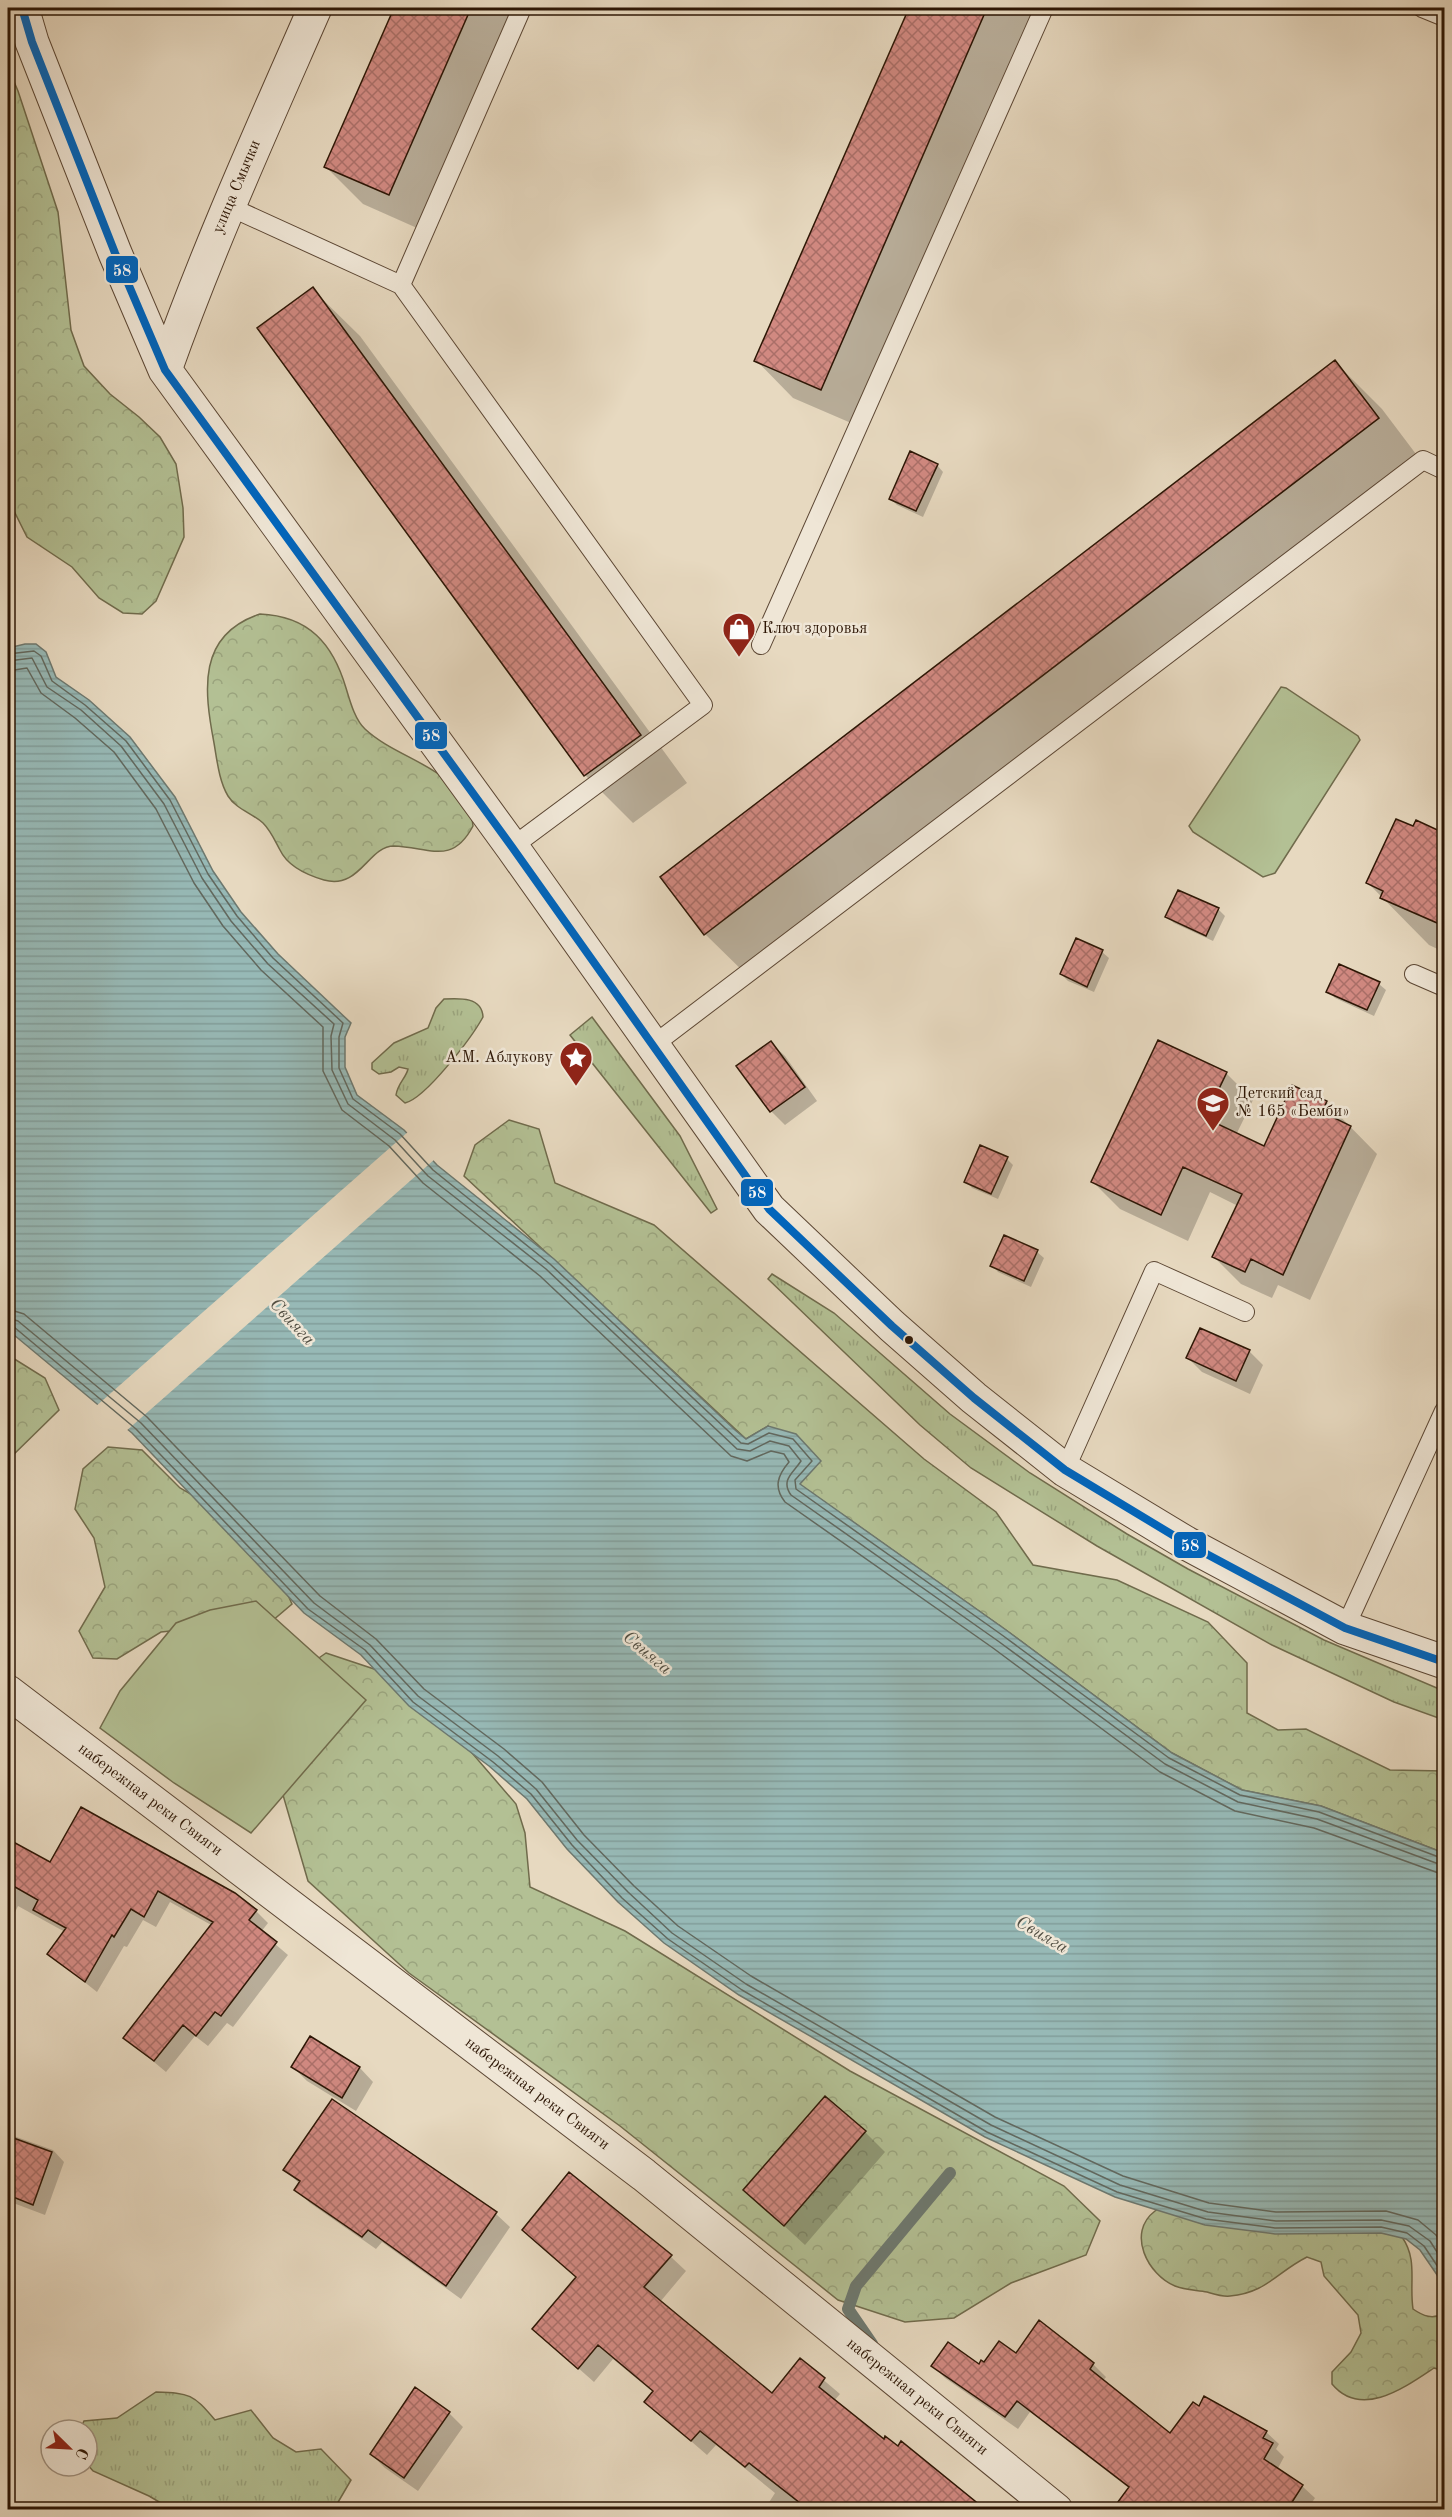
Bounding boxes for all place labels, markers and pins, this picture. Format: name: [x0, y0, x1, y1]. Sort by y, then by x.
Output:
shop icon: Ключ здоровья: [721, 611, 757, 658]
place label: Ключ здоровья: [762, 621, 867, 637]
place icon: А.М. Аблукову: [558, 1040, 594, 1087]
place label: А.М. Аблукову: [445, 1050, 554, 1066]
school or university icon: Детский сад № 165 «Бемби»: [1195, 1085, 1231, 1132]
place label: Детский сад № 165 «Бемби»: [1236, 1086, 1350, 1120]
unlabelled marker: [903, 1334, 915, 1346]

